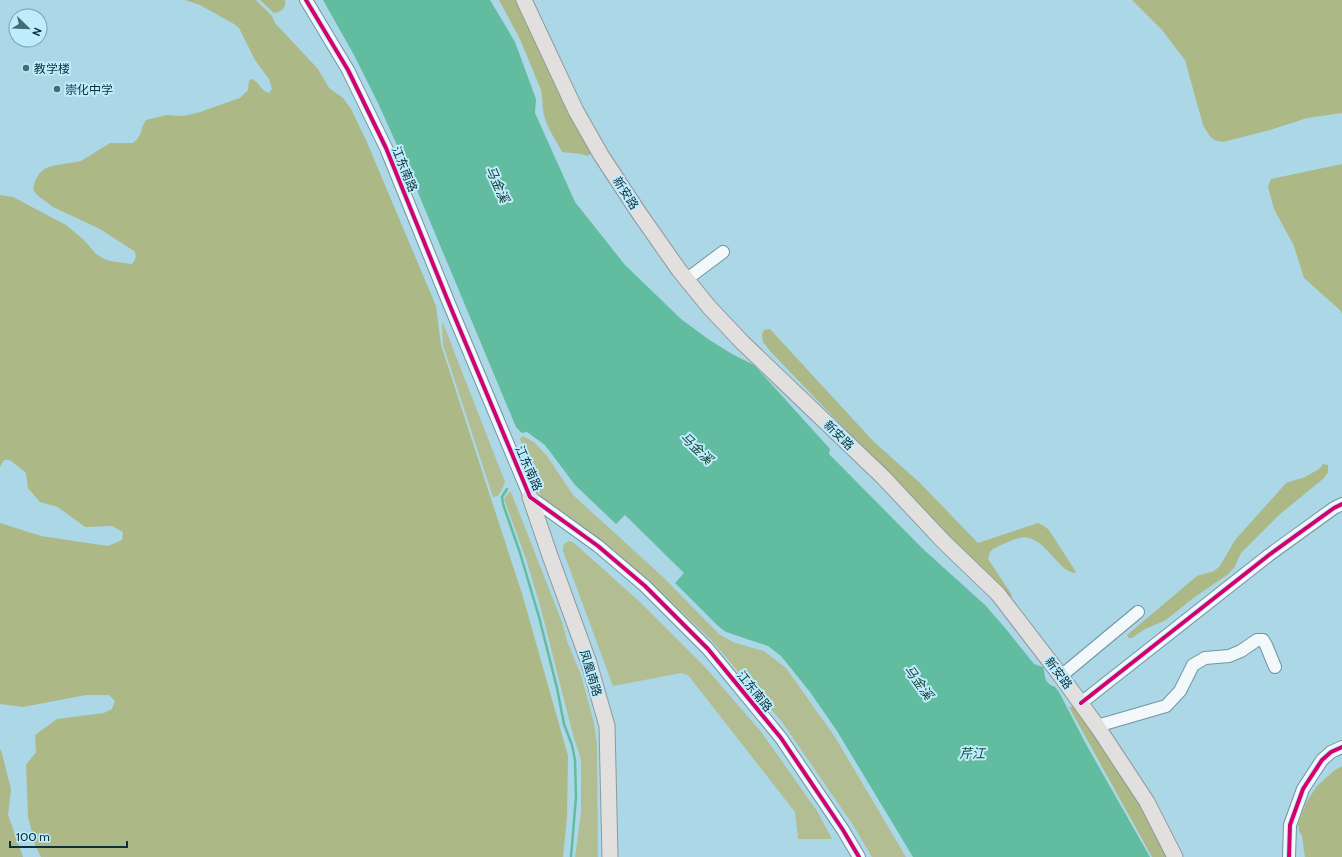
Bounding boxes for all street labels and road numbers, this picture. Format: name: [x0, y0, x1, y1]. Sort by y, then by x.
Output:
street label: 江东南路: [389, 144, 421, 194]
street label: 新安路: [610, 174, 642, 212]
street label: 新安路: [821, 417, 857, 453]
street label: 江东南路: [512, 443, 546, 493]
street label: 凤凰南路: [577, 648, 605, 698]
street label: 新安路: [1042, 654, 1076, 692]
street label: 江东南路: [734, 668, 776, 714]

